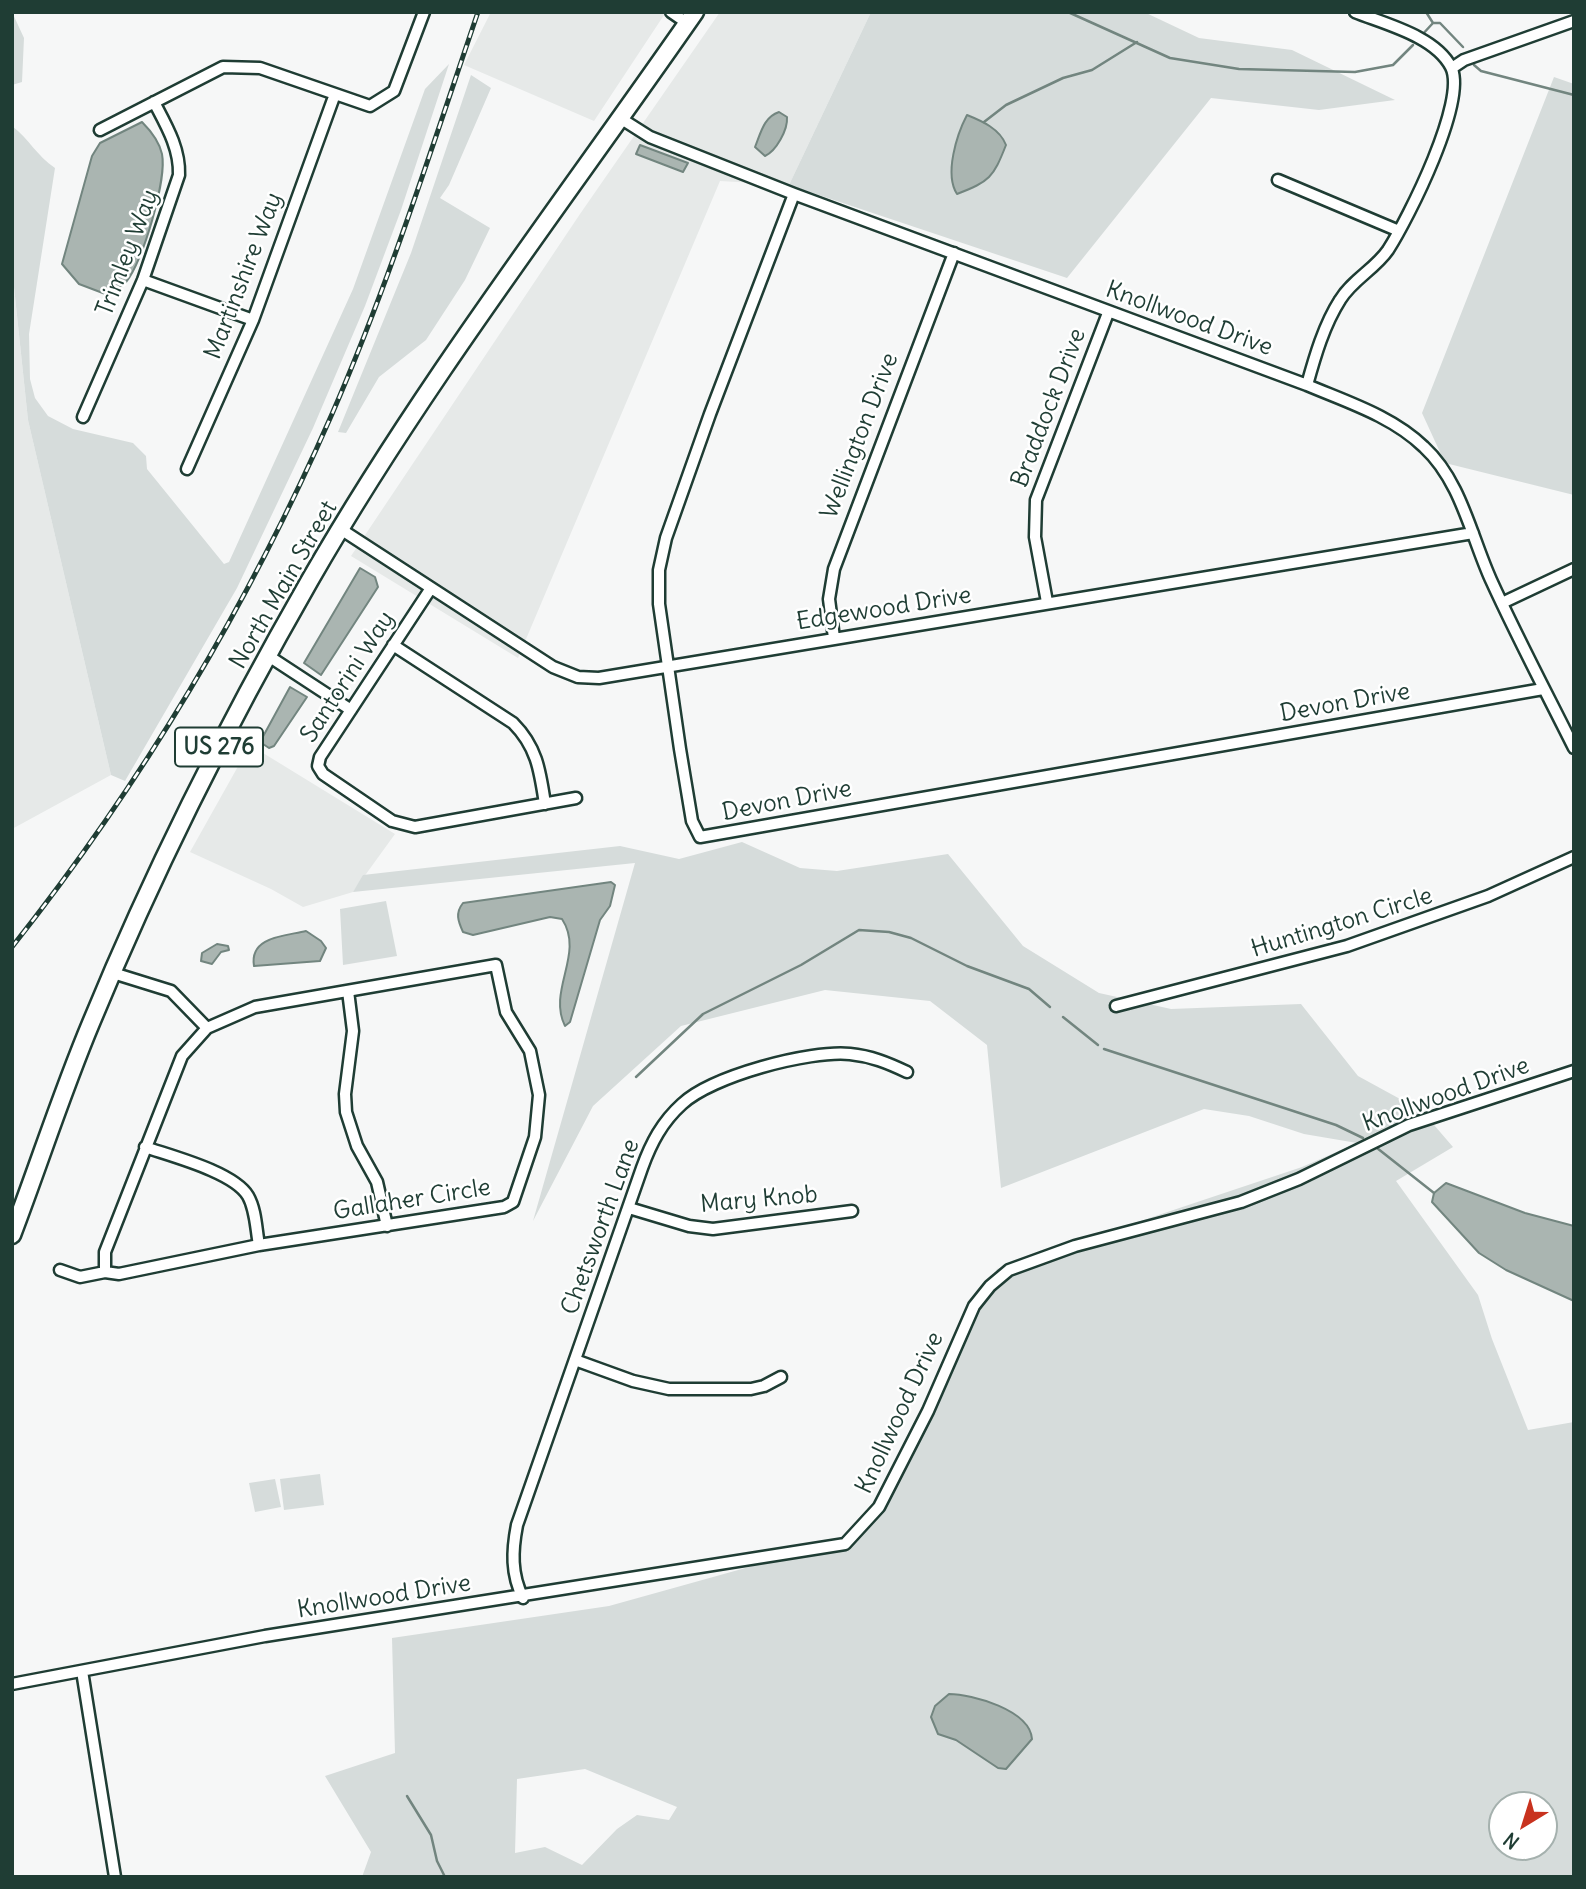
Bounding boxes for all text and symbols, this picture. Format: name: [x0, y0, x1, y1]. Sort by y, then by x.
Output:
street label: Trimley Way: [91, 186, 165, 320]
street label: Martinshire Way: [199, 189, 289, 363]
street label: Knollwood Drive: [1102, 275, 1276, 363]
street label: Braddock Drive: [1006, 325, 1092, 491]
street label: Wellington Drive: [815, 349, 905, 523]
street label: North Main Street: [224, 496, 344, 674]
street label: Edgewood Drive: [795, 581, 973, 637]
street label: Santorini Way: [295, 606, 401, 748]
street label: Devon Drive: [1278, 677, 1412, 729]
road number: US 276: [175, 727, 263, 766]
street label: Devon Drive: [720, 774, 854, 828]
street label: Huntington Circle: [1248, 882, 1436, 964]
street label: Knollwood Drive: [1359, 1051, 1533, 1139]
street label: Chetsworth Lane: [556, 1135, 646, 1319]
street label: Gallaher Circle: [331, 1173, 493, 1227]
street label: Mary Knob: [699, 1181, 819, 1219]
street label: Knollwood Drive: [850, 1327, 950, 1499]
street label: Knollwood Drive: [295, 1569, 473, 1625]
north arrow: [1488, 1791, 1558, 1861]
text: N: [1499, 1827, 1524, 1854]

